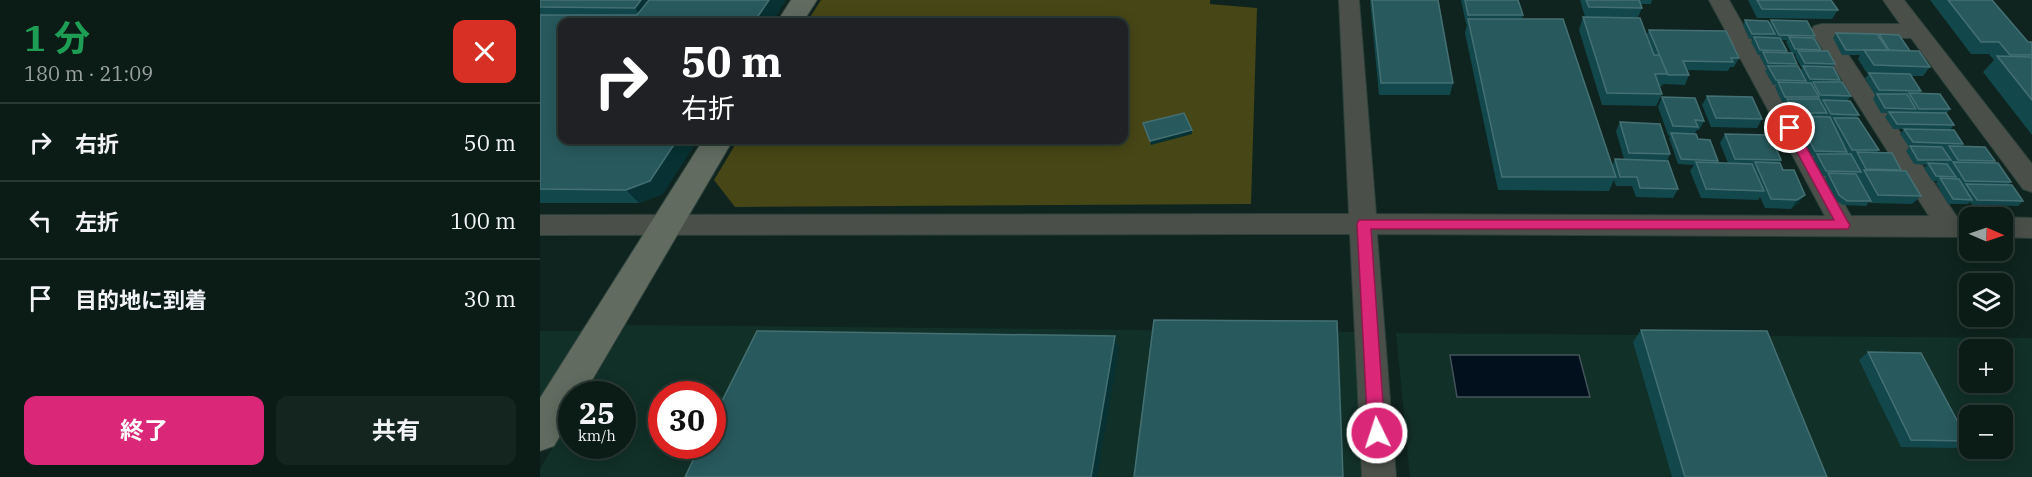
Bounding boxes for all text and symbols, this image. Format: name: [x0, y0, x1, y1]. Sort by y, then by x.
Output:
text: 1 分: [24, 14, 90, 61]
button: close: [453, 20, 516, 83]
text: 50 m: [681, 34, 782, 89]
icon: right: [582, 42, 660, 120]
text: 180 m · 21:09: [24, 60, 153, 87]
text: 右折: [681, 90, 735, 125]
pin: [1764, 102, 1815, 153]
icon: arrive: [1773, 111, 1806, 144]
icon: right: [24, 126, 57, 159]
text: 50 m: [464, 128, 516, 157]
text: 右折: [75, 129, 119, 158]
icon: left: [24, 204, 57, 237]
text: 100 m: [450, 206, 516, 235]
text: 左折: [75, 207, 119, 236]
north arrow: [1959, 207, 2013, 261]
map controls: [1959, 207, 2013, 459]
button: layers: [1959, 273, 2013, 327]
icon: arrive: [24, 282, 57, 315]
text: 30 m: [464, 284, 516, 313]
text: 目的地に到着: [75, 285, 207, 314]
button: +: [1959, 339, 2013, 393]
speed limit sign: 30: [648, 381, 726, 459]
text: 25: [579, 393, 615, 432]
button: 終了: [24, 396, 264, 465]
button: 共有: [276, 396, 516, 465]
position arrow: [1345, 401, 1409, 465]
button: −: [1959, 405, 2013, 459]
text: km/h: [578, 426, 616, 445]

